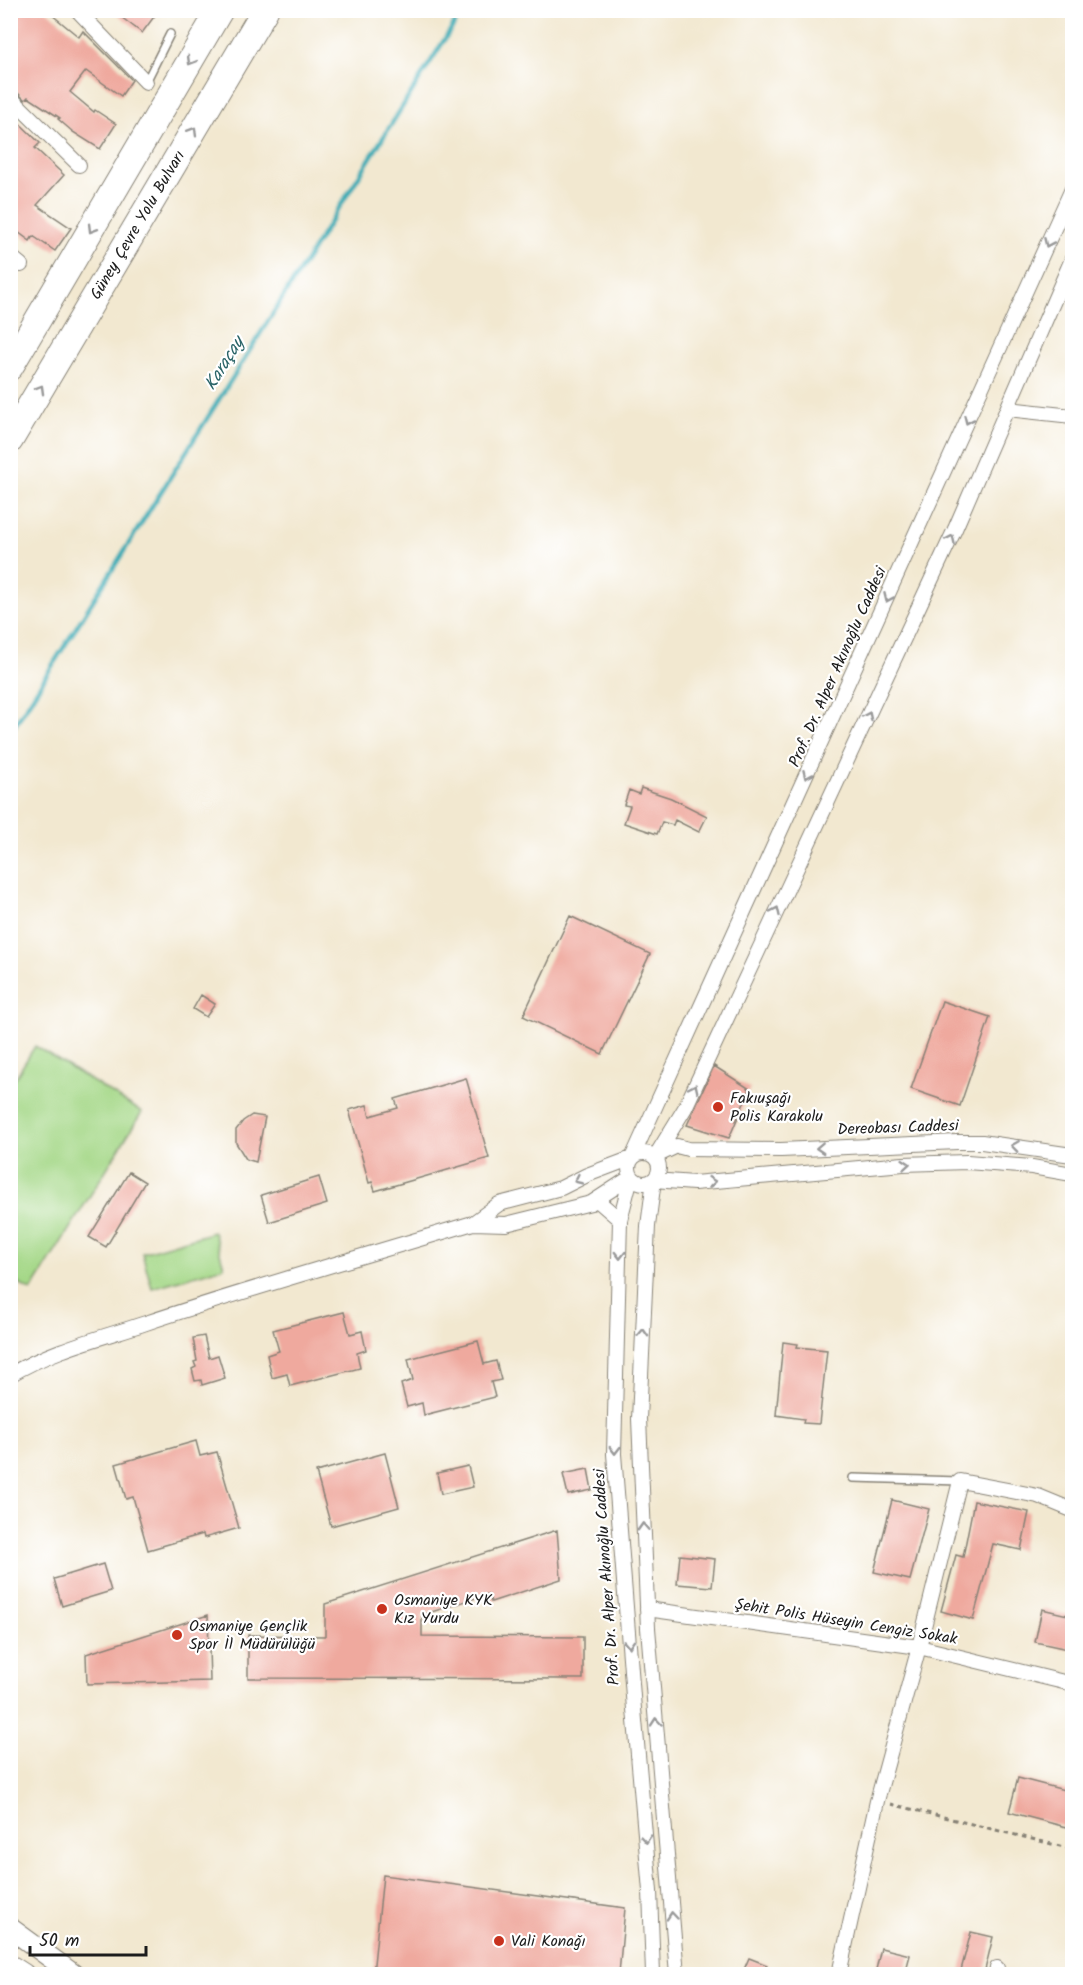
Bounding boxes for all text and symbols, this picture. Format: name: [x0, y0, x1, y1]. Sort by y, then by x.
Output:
one-way arrow: [186, 55, 198, 65]
one-way arrow: [185, 127, 197, 137]
street label: Güney Çevre Yolu Bulvarı: [83, 146, 192, 304]
one-way arrow: [88, 223, 100, 233]
one-way arrow: [1044, 236, 1056, 247]
water label: Karaçay: [197, 329, 254, 396]
one-way arrow: [33, 385, 45, 395]
one-way arrow: [963, 414, 975, 425]
one-way arrow: [943, 534, 955, 545]
street label: Prof. Dr. Alper Akınoğlu Caddesi: [782, 562, 894, 771]
one-way arrow: [883, 591, 895, 602]
one-way arrow: [860, 711, 872, 722]
one-way arrow: [803, 769, 815, 780]
one-way arrow: [769, 907, 781, 918]
one-way arrow: [686, 1083, 698, 1094]
place label: Fakıuşağı Polis Karakolu: [730, 1086, 823, 1129]
marker: Fakıuşağı Polis Karakolu: [711, 1100, 725, 1114]
street label: Dereobası Caddesi: [837, 1113, 960, 1143]
one-way arrow: [1010, 1141, 1019, 1153]
one-way arrow: [816, 1142, 825, 1155]
one-way arrow: [902, 1158, 911, 1171]
one-way arrow: [573, 1172, 584, 1184]
one-way arrow: [708, 1176, 717, 1189]
one-way arrow: [614, 1251, 626, 1260]
one-way arrow: [636, 1328, 649, 1337]
one-way arrow: [609, 1445, 621, 1454]
street label: Prof. Dr. Alper Akınoğlu Caddesi: [587, 1467, 627, 1686]
one-way arrow: [637, 1523, 650, 1532]
place label: Osmaniye KYK Kız Yurdu: [394, 1588, 493, 1631]
street label: Şehit Polis Hüseyin Cengiz Sokak: [733, 1592, 959, 1652]
marker: Osmaniye KYK Kız Yurdu: [375, 1602, 389, 1616]
place label: Osmaniye Gençlik Spor İl Müdürülüğü: [189, 1614, 315, 1657]
marker: Osmaniye Gençlik Spor İl Müdürülüğü: [170, 1628, 184, 1642]
one-way arrow: [622, 1640, 635, 1649]
one-way arrow: [650, 1717, 663, 1726]
one-way arrow: [639, 1834, 652, 1843]
one-way arrow: [666, 1912, 679, 1921]
scale bar: [30, 1919, 146, 1957]
text: 50 m: [39, 1927, 79, 1956]
place label: Vali Konağı: [511, 1929, 586, 1954]
marker: Vali Konağı: [492, 1934, 506, 1948]

